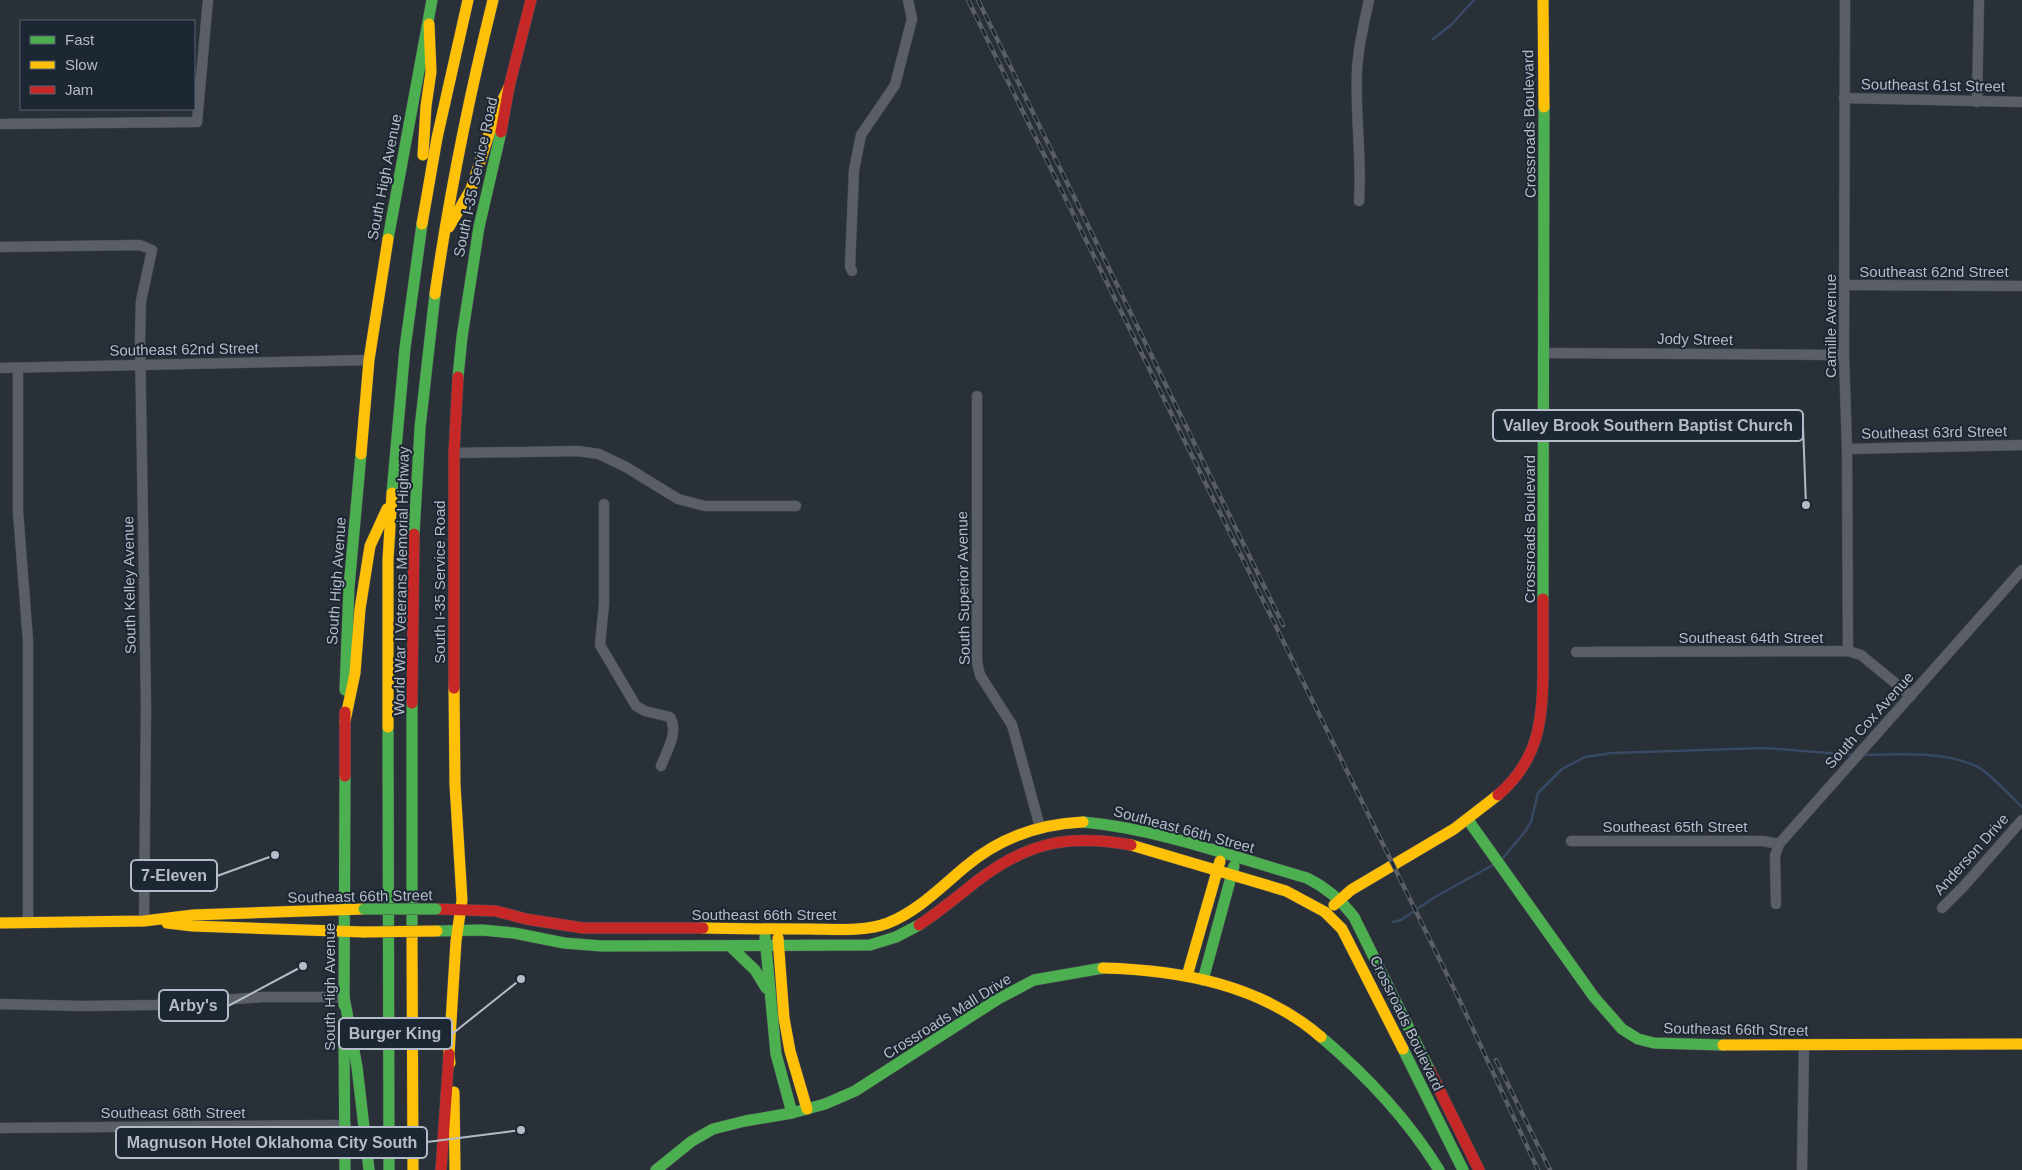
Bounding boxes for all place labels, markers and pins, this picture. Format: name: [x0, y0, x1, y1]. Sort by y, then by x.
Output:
callout: Valley Brook Southern Baptist Church: [1493, 410, 1803, 441]
callout: 7-Eleven: [131, 860, 217, 891]
callout: Arby's: [159, 990, 228, 1021]
callout: Burger King: [339, 1018, 452, 1049]
callout: Magnuson Hotel Oklahoma City South: [116, 1127, 427, 1158]

